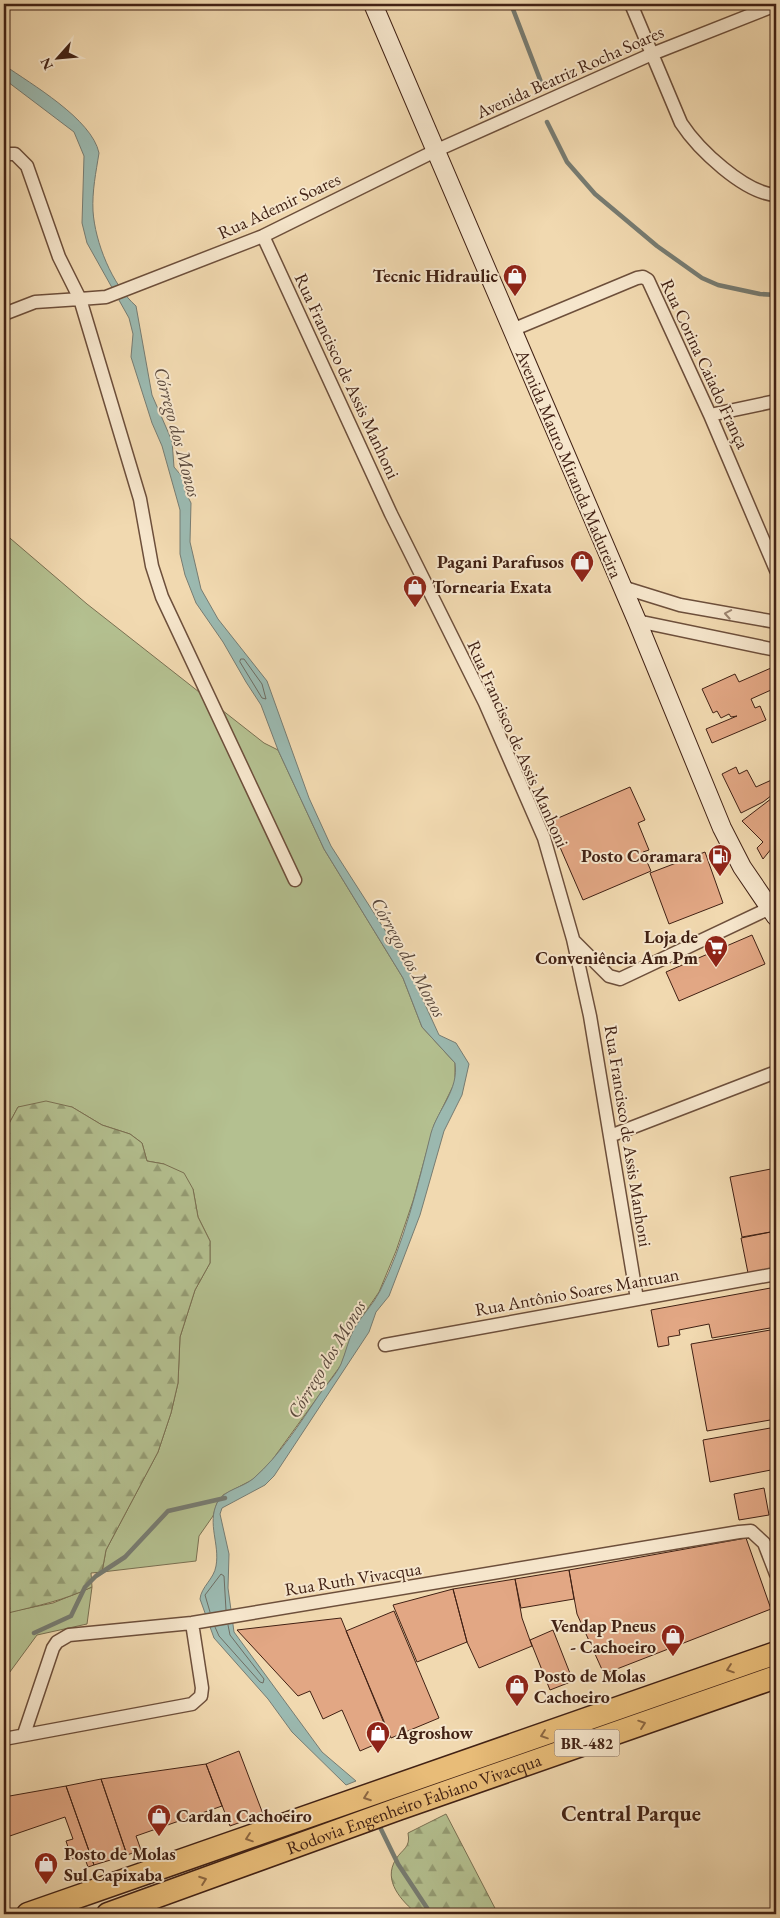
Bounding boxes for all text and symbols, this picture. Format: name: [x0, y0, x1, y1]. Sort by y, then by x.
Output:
street label: Avenida Beatriz Rocha Soares: [472, 20, 667, 124]
north arrow: [32, 32, 82, 82]
text: N: [36, 54, 57, 73]
street label: Rua Ademir Soares: [214, 167, 344, 244]
shop icon: Tecnic Hidraulic: [502, 263, 528, 297]
place label: Tecnic Hidraulic: [372, 264, 499, 287]
street label: Rua Francisco de Assis Manhoni: [290, 269, 406, 483]
street label: Rua Corina Caiado França: [656, 275, 755, 453]
street label: Avenida Mauro Miranda Madureira: [510, 345, 628, 582]
water label: Córrego dos Monos: [148, 364, 207, 501]
shop icon: Pagani Parafusos: [569, 549, 595, 583]
place label: Pagani Parafusos: [437, 550, 564, 573]
shop icon: Tornearia Exata: [402, 574, 428, 608]
place label: Tornearia Exata: [432, 575, 552, 598]
one-way arrow: [724, 609, 733, 619]
street label: Rua Francisco de Assis Manhoni: [462, 637, 575, 851]
fuel station icon: Posto Coramara: [707, 843, 733, 877]
place label: Posto Coramara: [581, 844, 702, 867]
water label: Córrego dos Monos: [365, 893, 452, 1022]
place label: Loja de Conveniência Am Pm: [535, 925, 698, 969]
supermarket icon: Loja de Conveniência Am Pm: [703, 934, 729, 968]
street label: Rua Francisco de Assis Manhoni: [600, 1023, 657, 1249]
street label: Rua Antônio Soares Mantuan: [473, 1262, 681, 1321]
water label: Córrego dos Monos: [281, 1295, 372, 1423]
street label: Rua Ruth Vivacqua: [283, 1556, 424, 1601]
place label: Vendap Pneus - Cachoeiro: [551, 1614, 656, 1658]
shop icon: Vendap Pneus - Cachoeiro: [660, 1623, 686, 1657]
one-way arrow: [727, 1663, 735, 1673]
place label: Posto de Molas Cachoeiro: [534, 1664, 646, 1708]
shop icon: Posto de Molas Cachoeiro: [504, 1673, 530, 1707]
one-way arrow: [637, 1719, 646, 1729]
shop icon: Agroshow: [365, 1720, 391, 1754]
place label: Agroshow: [395, 1721, 474, 1744]
one-way arrow: [540, 1729, 549, 1739]
road number: BR-482: [554, 1730, 620, 1756]
street label: Rodovia Engenheiro Fabiano Vivacqua: [283, 1748, 545, 1859]
one-way arrow: [364, 1791, 372, 1801]
district label: Central Parque: [561, 1799, 701, 1828]
shop icon: Cardan Cachoeiro: [146, 1803, 172, 1837]
place label: Cardan Cachoeiro: [176, 1804, 312, 1827]
one-way arrow: [245, 1832, 254, 1842]
place label: Posto de Molas Sul Capixaba: [64, 1842, 176, 1886]
shop icon: Posto de Molas Sul Capixaba: [33, 1851, 59, 1885]
one-way arrow: [199, 1876, 207, 1886]

